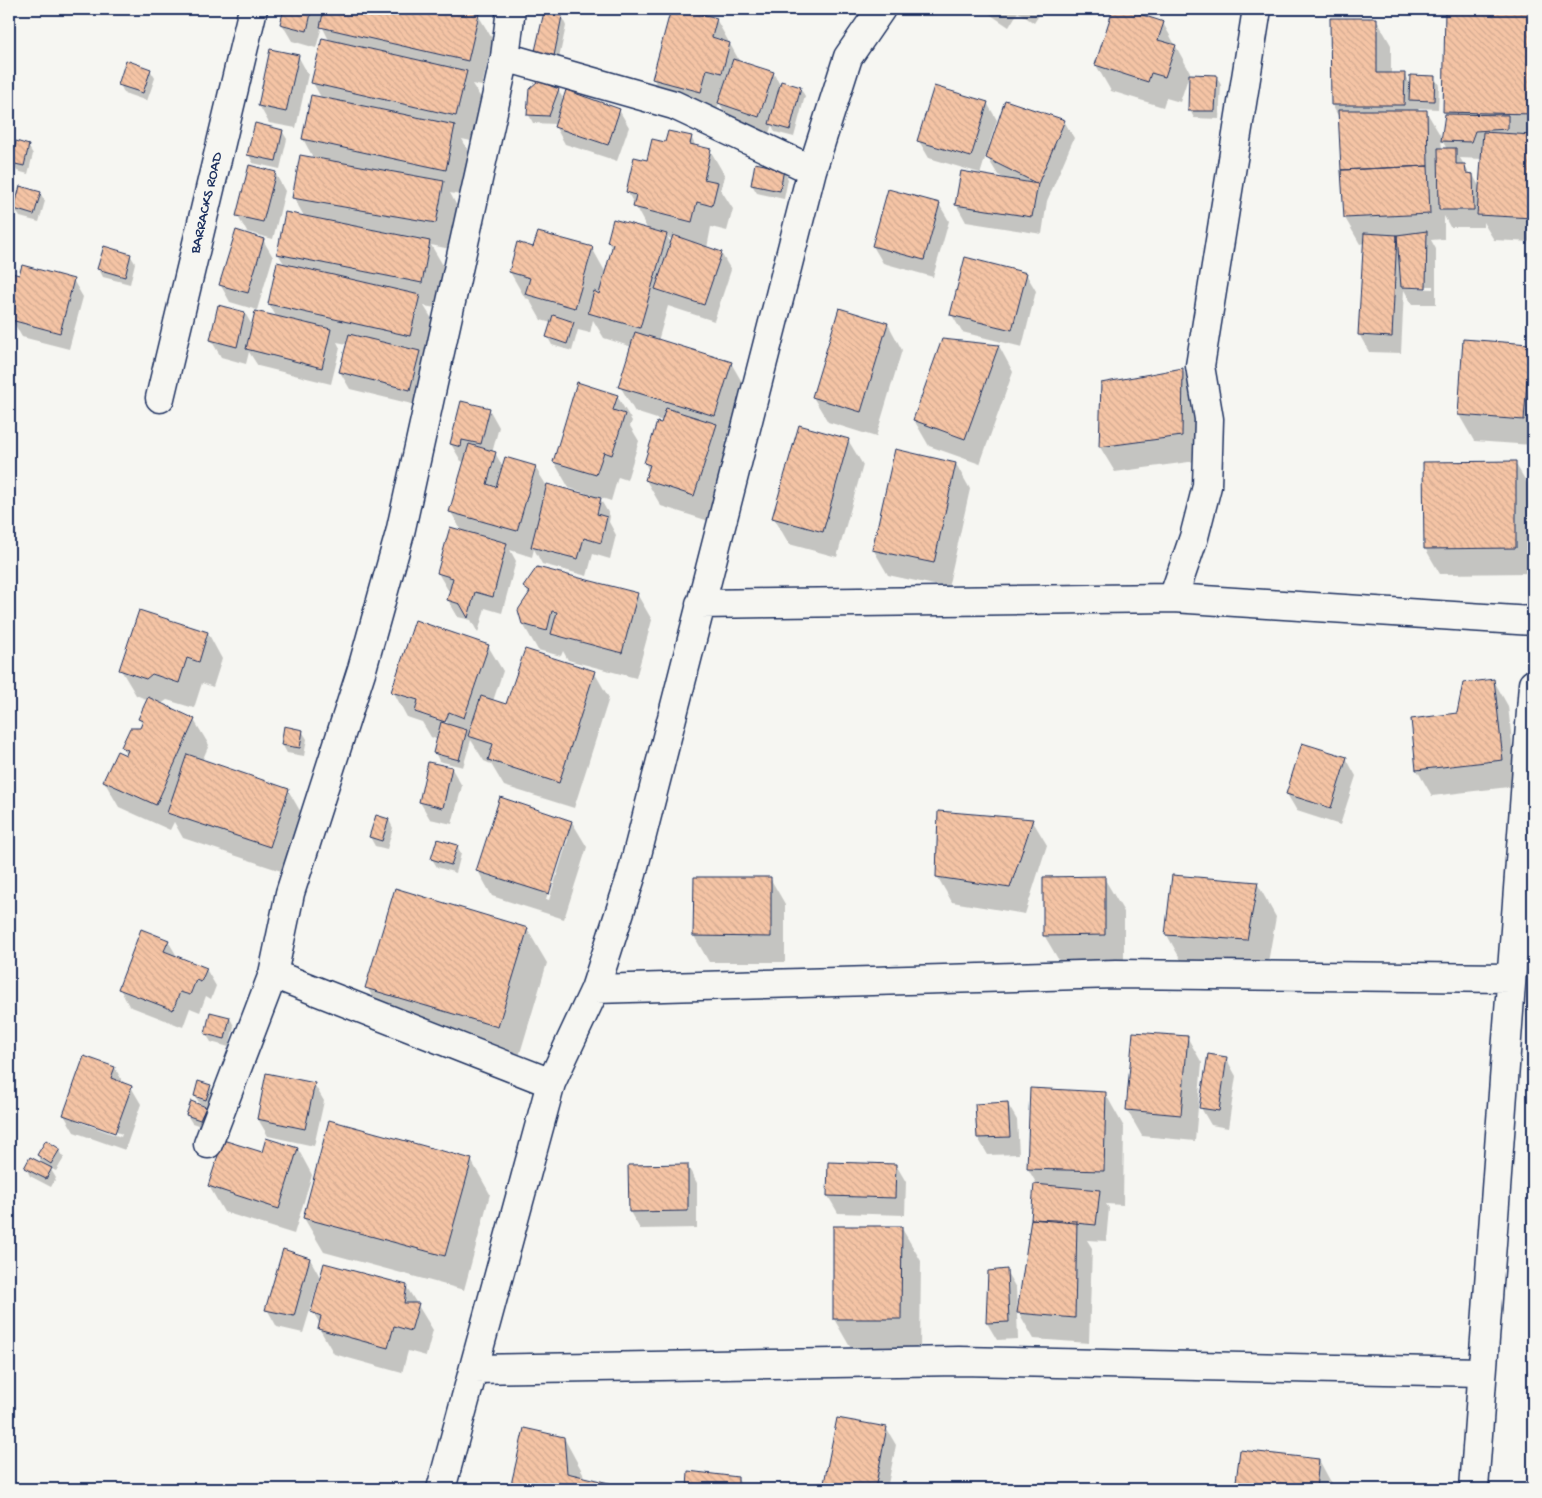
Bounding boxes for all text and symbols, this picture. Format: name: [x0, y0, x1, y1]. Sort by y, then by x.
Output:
street label: BARRACKS ROAD: [186, 150, 227, 256]

